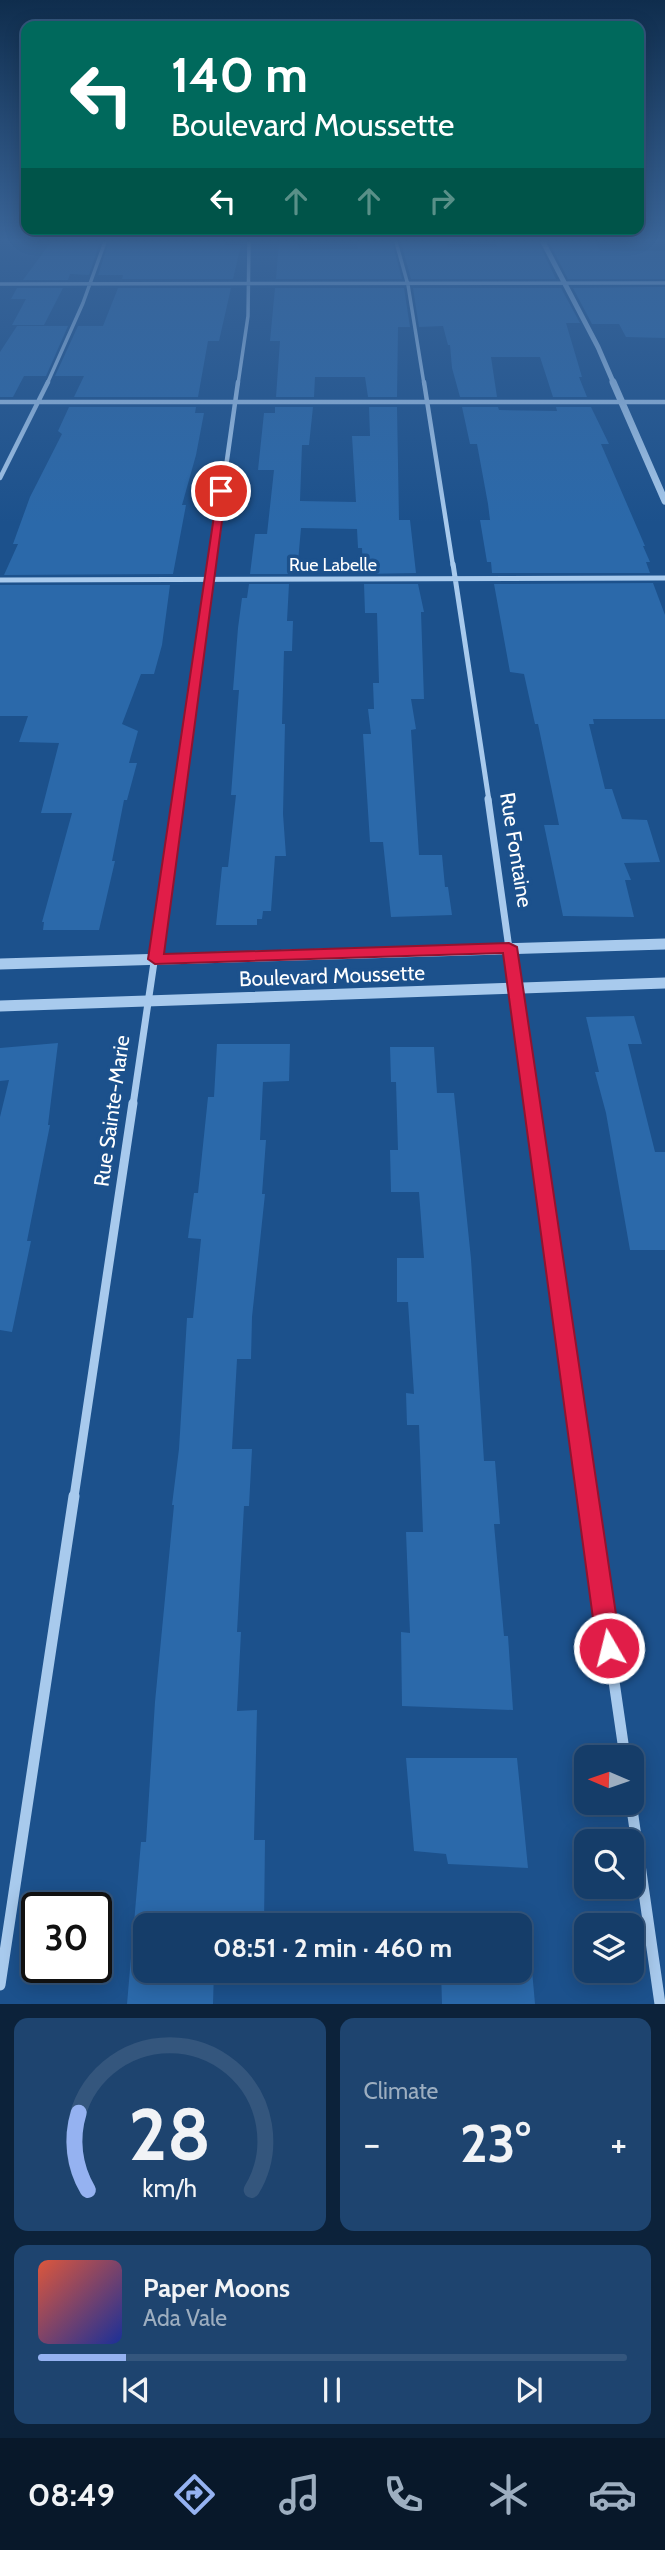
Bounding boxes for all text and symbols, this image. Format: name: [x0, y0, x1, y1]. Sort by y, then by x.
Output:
text: 140 m: [171, 45, 308, 104]
icon: left: [56, 49, 147, 140]
text: Boulevard Moussette: [171, 105, 454, 144]
icon: left: [204, 182, 242, 220]
icon: ahead: [277, 182, 315, 220]
icon: ahead: [350, 182, 388, 220]
icon: right: [423, 182, 461, 220]
pin: [191, 461, 251, 521]
icon: arrive: [202, 472, 240, 510]
street label: Rue Labelle: [289, 554, 377, 576]
street label: Rue Fontaine: [495, 791, 538, 909]
street label: Boulevard Moussette: [239, 960, 426, 991]
street label: Rue Sainte-Marie: [88, 1033, 135, 1188]
position arrow: [572, 1611, 646, 1685]
north arrow: [574, 1745, 644, 1815]
map controls: [574, 1745, 644, 1983]
button: search: [574, 1829, 644, 1899]
speed limit sign: 30: [21, 1892, 112, 1983]
button: layers: [574, 1913, 644, 1983]
text: 08:51 · 2 min · 460 m: [213, 1932, 452, 1964]
text: Climate: [364, 2077, 438, 2105]
text: 28: [129, 2091, 211, 2179]
text: 23°: [460, 2112, 531, 2175]
text: −: [364, 2120, 380, 2167]
text: +: [610, 2120, 627, 2167]
text: km/h: [142, 2173, 197, 2203]
text: Paper Moons: [143, 2272, 290, 2304]
text: Ada Vale: [143, 2304, 227, 2332]
icon: previous: [117, 2371, 155, 2409]
icon: pause: [313, 2371, 351, 2409]
icon: next: [510, 2371, 548, 2409]
icon: directions: [170, 2470, 219, 2519]
icon: music: [275, 2470, 324, 2519]
icon: phone: [379, 2470, 428, 2519]
icon: climate: [484, 2470, 533, 2519]
icon: car: [588, 2470, 637, 2519]
text: 08:49: [28, 2475, 115, 2514]

